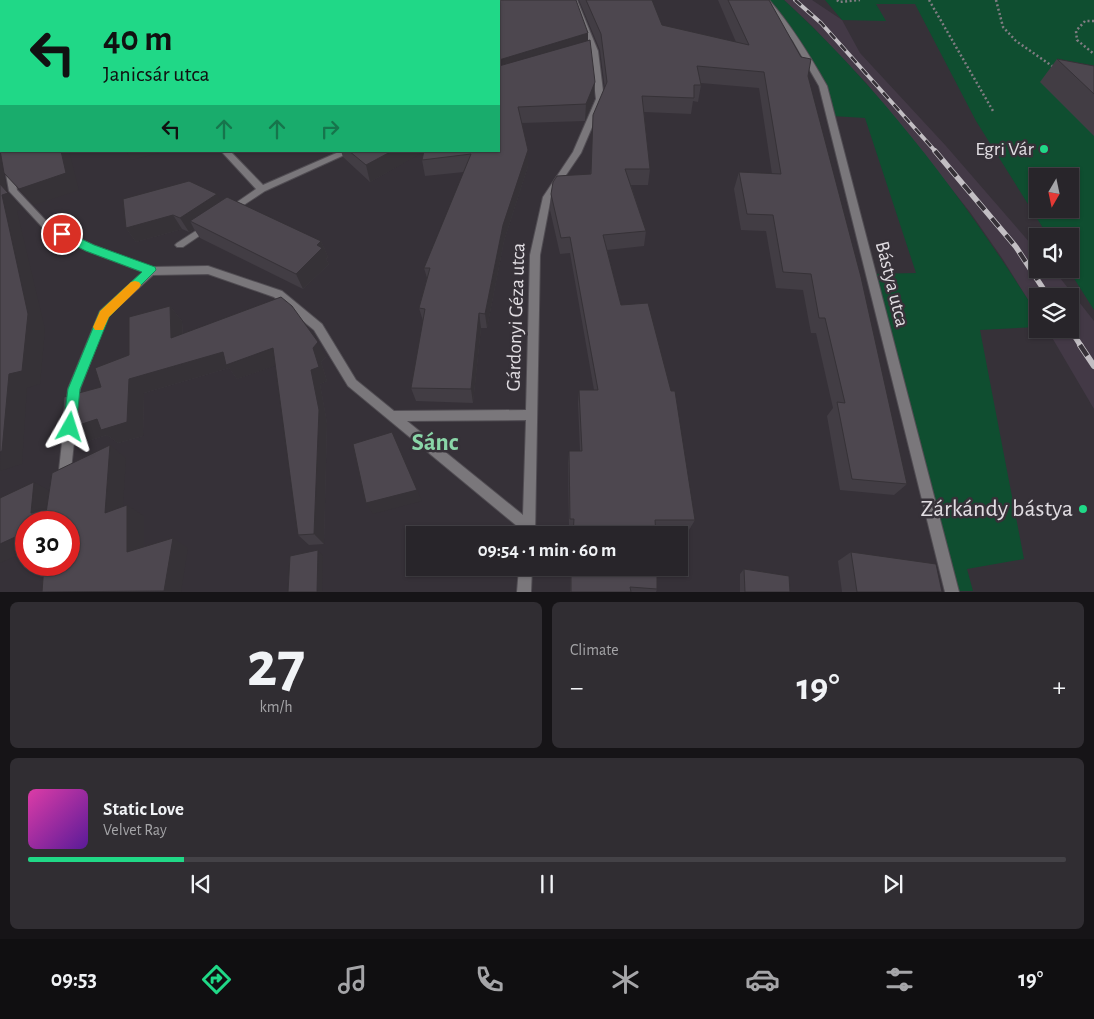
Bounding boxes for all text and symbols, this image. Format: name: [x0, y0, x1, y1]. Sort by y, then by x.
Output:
icon: left: [20, 20, 85, 85]
text: 40 m: [103, 22, 172, 57]
text: Janicsár utca: [103, 63, 210, 85]
icon: left: [157, 115, 185, 143]
icon: ahead: [210, 115, 238, 143]
icon: ahead: [263, 115, 291, 143]
icon: right: [316, 115, 344, 143]
place label: Egri Vár: [975, 139, 1035, 159]
marker: Egri Vár: [1038, 143, 1050, 155]
north arrow: [1029, 168, 1079, 218]
map controls: [1029, 168, 1079, 338]
pin: [41, 213, 83, 255]
icon: arrive: [48, 220, 76, 248]
button: sound: [1029, 228, 1079, 278]
street label: Bástya utca: [872, 239, 912, 329]
street label: Gárdonyi Géza utca: [503, 242, 529, 392]
button: layers: [1029, 288, 1079, 338]
position arrow: [43, 400, 95, 452]
district label: Sánc: [412, 430, 459, 455]
place label: Zárkándy bástya: [920, 497, 1073, 521]
marker: Zárkándy bástya: [1077, 503, 1089, 515]
speed limit sign: 30: [15, 511, 80, 576]
text: 09:54 · 1 min · 60 m: [478, 541, 616, 560]
text: 27: [247, 633, 305, 698]
text: Climate: [570, 642, 619, 658]
text: 19°: [796, 669, 840, 707]
text: −: [570, 674, 583, 702]
text: +: [1053, 674, 1066, 702]
text: km/h: [259, 699, 293, 715]
text: Static Love: [103, 800, 184, 819]
text: Velvet Ray: [103, 822, 167, 838]
icon: previous: [187, 870, 215, 898]
icon: pause: [533, 870, 561, 898]
icon: next: [879, 870, 907, 898]
icon: directions: [199, 962, 234, 997]
icon: music: [335, 962, 370, 997]
icon: phone: [472, 962, 507, 997]
icon: climate: [608, 962, 643, 997]
icon: car: [745, 962, 780, 997]
icon: filters: [882, 962, 917, 997]
text: 09:53: [51, 968, 97, 990]
text: 19°: [1018, 968, 1043, 990]

